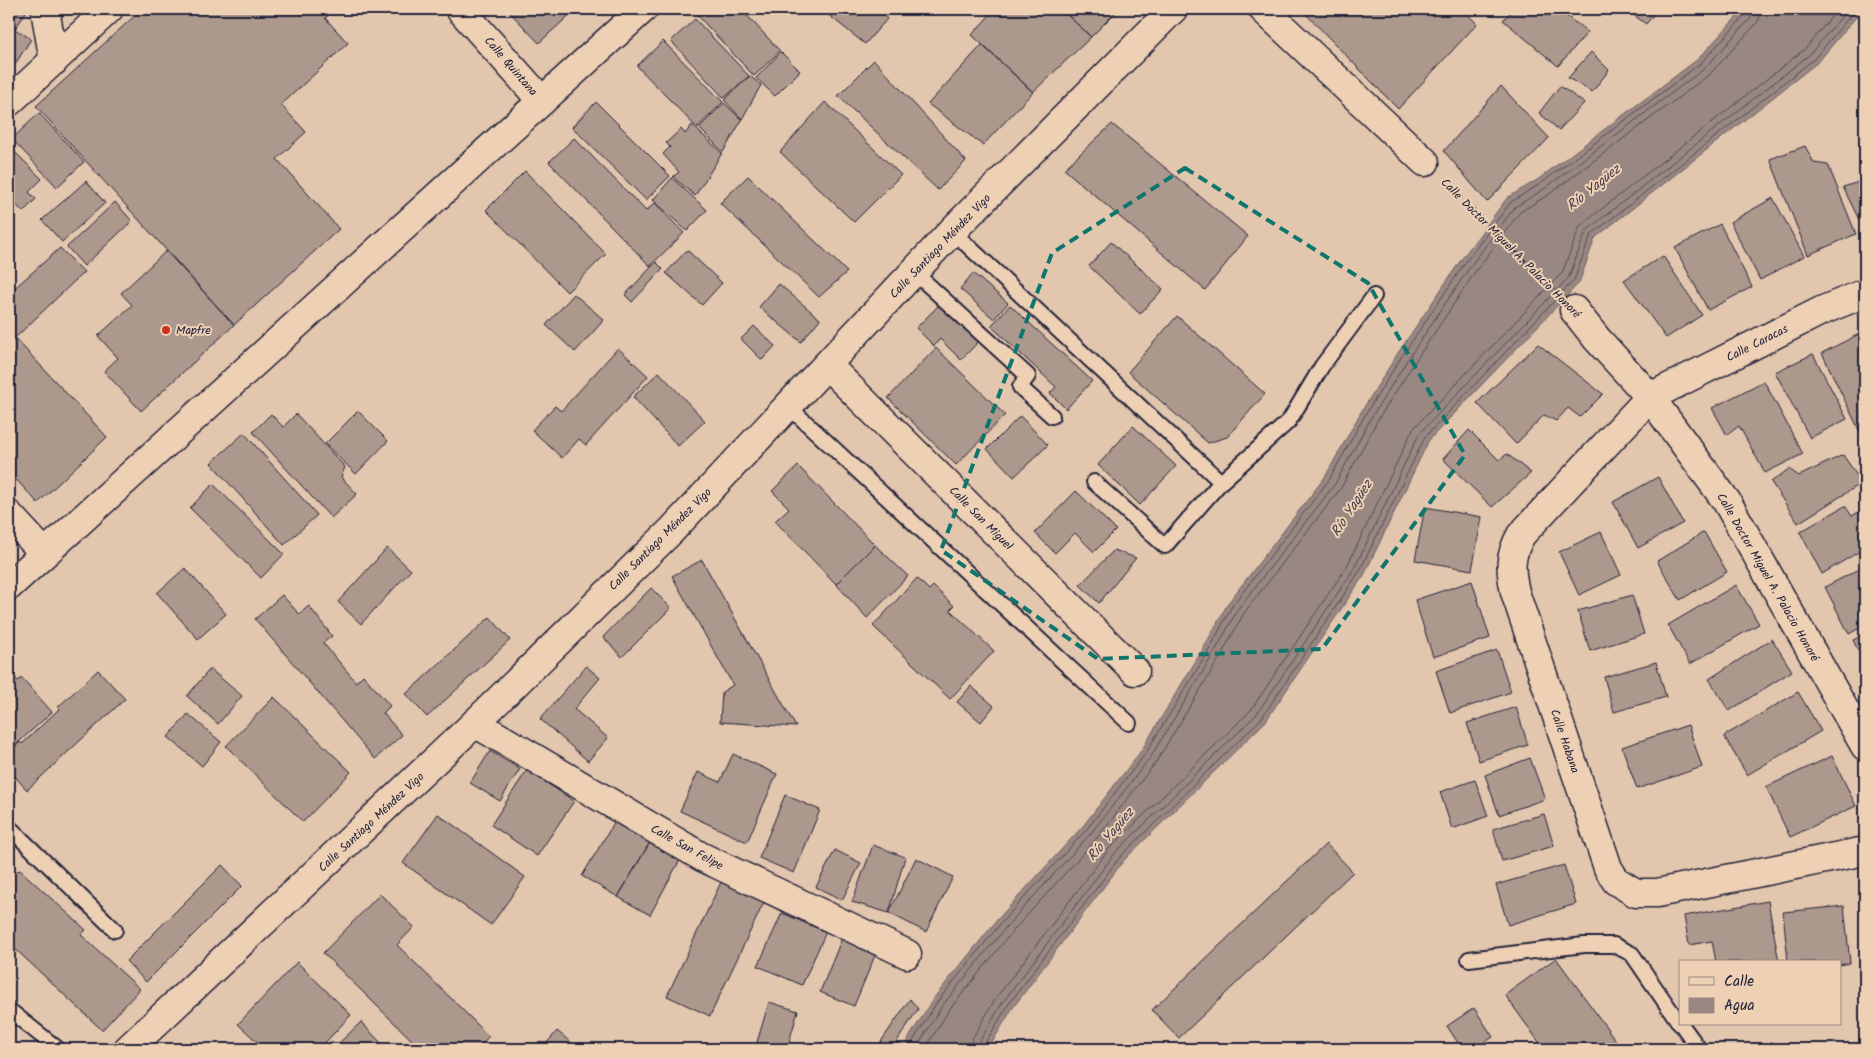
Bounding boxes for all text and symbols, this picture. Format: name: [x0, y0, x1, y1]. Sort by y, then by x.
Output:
street label: Calle Quintana: [479, 32, 542, 101]
water label: Río Yagüez: [1562, 158, 1627, 216]
street label: Calle Doctor Miguel A. Palacio Honoré: [1436, 174, 1586, 323]
street label: Calle Santiago Méndez Vigo: [885, 190, 996, 303]
street label: Calle Caracas: [1723, 320, 1792, 367]
place label: Mapfre: [176, 321, 211, 340]
marker: Mapfre: [160, 324, 172, 336]
water label: Río Yagüez: [1325, 474, 1379, 541]
street label: Calle San Miguel: [944, 482, 1017, 555]
street label: Calle Santiago Méndez Vigo: [604, 483, 716, 595]
street label: Calle Doctor Miguel A. Palacio Honoré: [1711, 489, 1824, 666]
street label: Calle Habana: [1545, 707, 1584, 776]
street label: Calle Santiago Méndez Vigo: [314, 768, 429, 877]
water label: Río Yagüez: [1082, 802, 1141, 866]
street label: Calle San Felipe: [647, 820, 727, 876]
legend: [1679, 960, 1842, 1026]
text: Calle: [1724, 970, 1754, 994]
text: Agua: [1724, 994, 1755, 1018]

